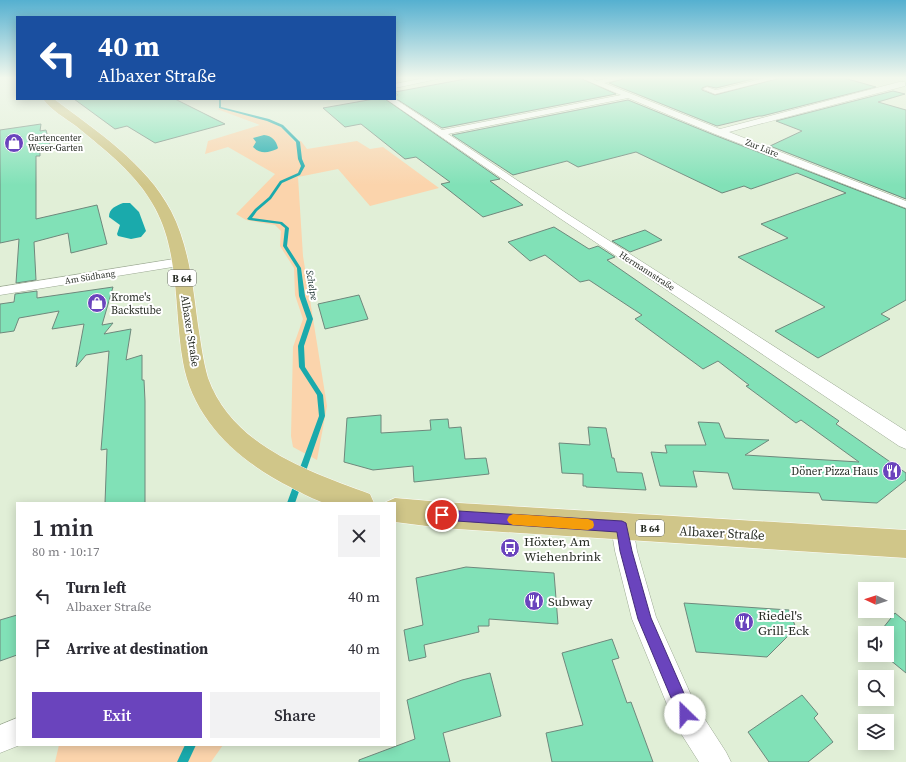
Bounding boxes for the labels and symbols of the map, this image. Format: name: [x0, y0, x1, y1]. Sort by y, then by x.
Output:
shop icon: Gartencenter Weser-Garten: [3, 132, 25, 154]
place label: Gartencenter Weser-Garten: [28, 132, 84, 154]
street label: Zur Lüre: [744, 136, 781, 160]
street label: Hermannstraße: [617, 249, 677, 294]
street label: Am Südhang: [64, 267, 116, 287]
water label: Schelpe: [303, 269, 321, 301]
road number: B 64: [168, 270, 196, 286]
place label: Krome's Backstube: [111, 290, 162, 318]
shop icon: Krome's Backstube: [86, 292, 108, 314]
street label: Albaxer Straße: [177, 294, 203, 368]
restaurant icon: Döner Pizza Haus: [881, 460, 903, 482]
place label: Döner Pizza Haus: [791, 464, 878, 479]
pin: [425, 498, 459, 532]
road number: B 64: [636, 520, 664, 536]
street label: Albaxer Straße: [679, 522, 765, 544]
place label: Höxter, Am Wiehenbrink: [524, 533, 602, 565]
bus stop icon: Höxter, Am Wiehenbrink: [499, 537, 521, 559]
north arrow: [858, 582, 894, 618]
restaurant icon: Subway: [523, 590, 545, 612]
place label: Subway: [548, 593, 593, 610]
place label: Riedel's Grill-Eck: [758, 607, 810, 639]
restaurant icon: Riedel's Grill-Eck: [733, 611, 755, 633]
position arrow: [664, 693, 706, 735]

